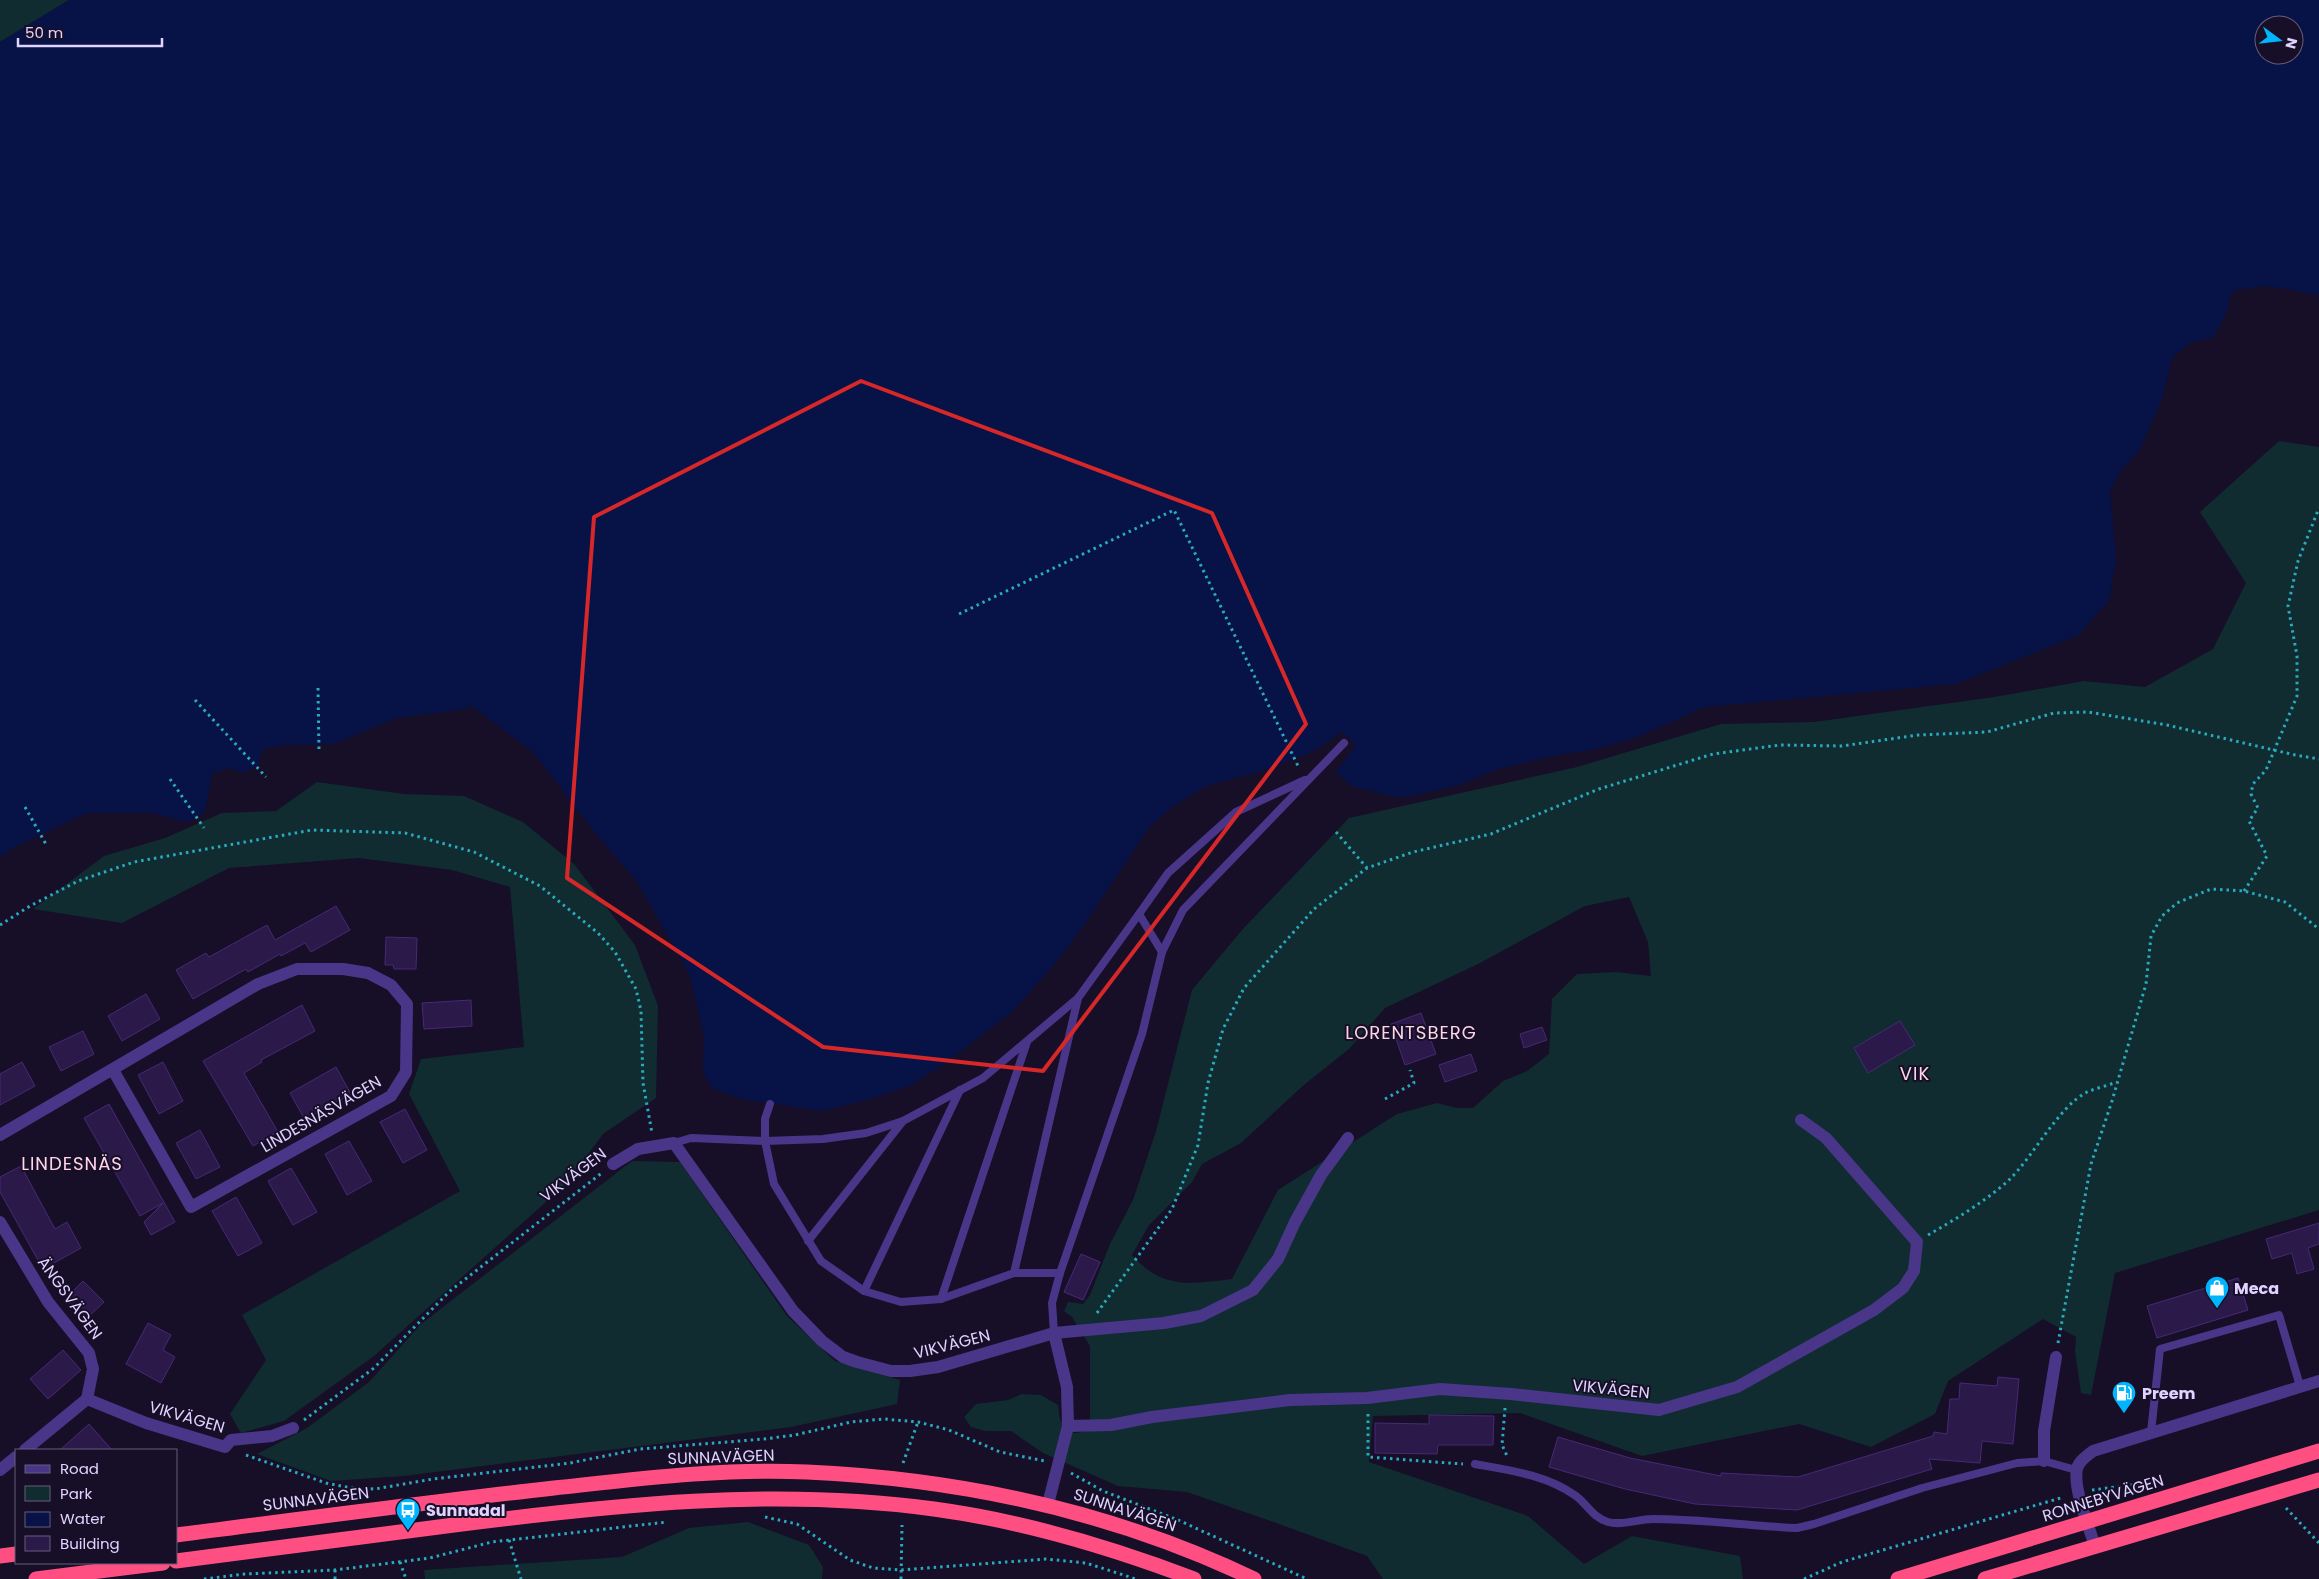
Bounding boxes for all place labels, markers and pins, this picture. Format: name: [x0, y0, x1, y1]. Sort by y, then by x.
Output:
shop icon: Meca: [2204, 1275, 2230, 1309]
place label: Meca: [2234, 1277, 2279, 1300]
fuel station icon: Preem: [2111, 1380, 2137, 1414]
place label: Preem: [2142, 1382, 2196, 1405]
bus stop icon: Sunnadal: [395, 1497, 421, 1531]
place label: Sunnadal: [426, 1499, 506, 1522]

